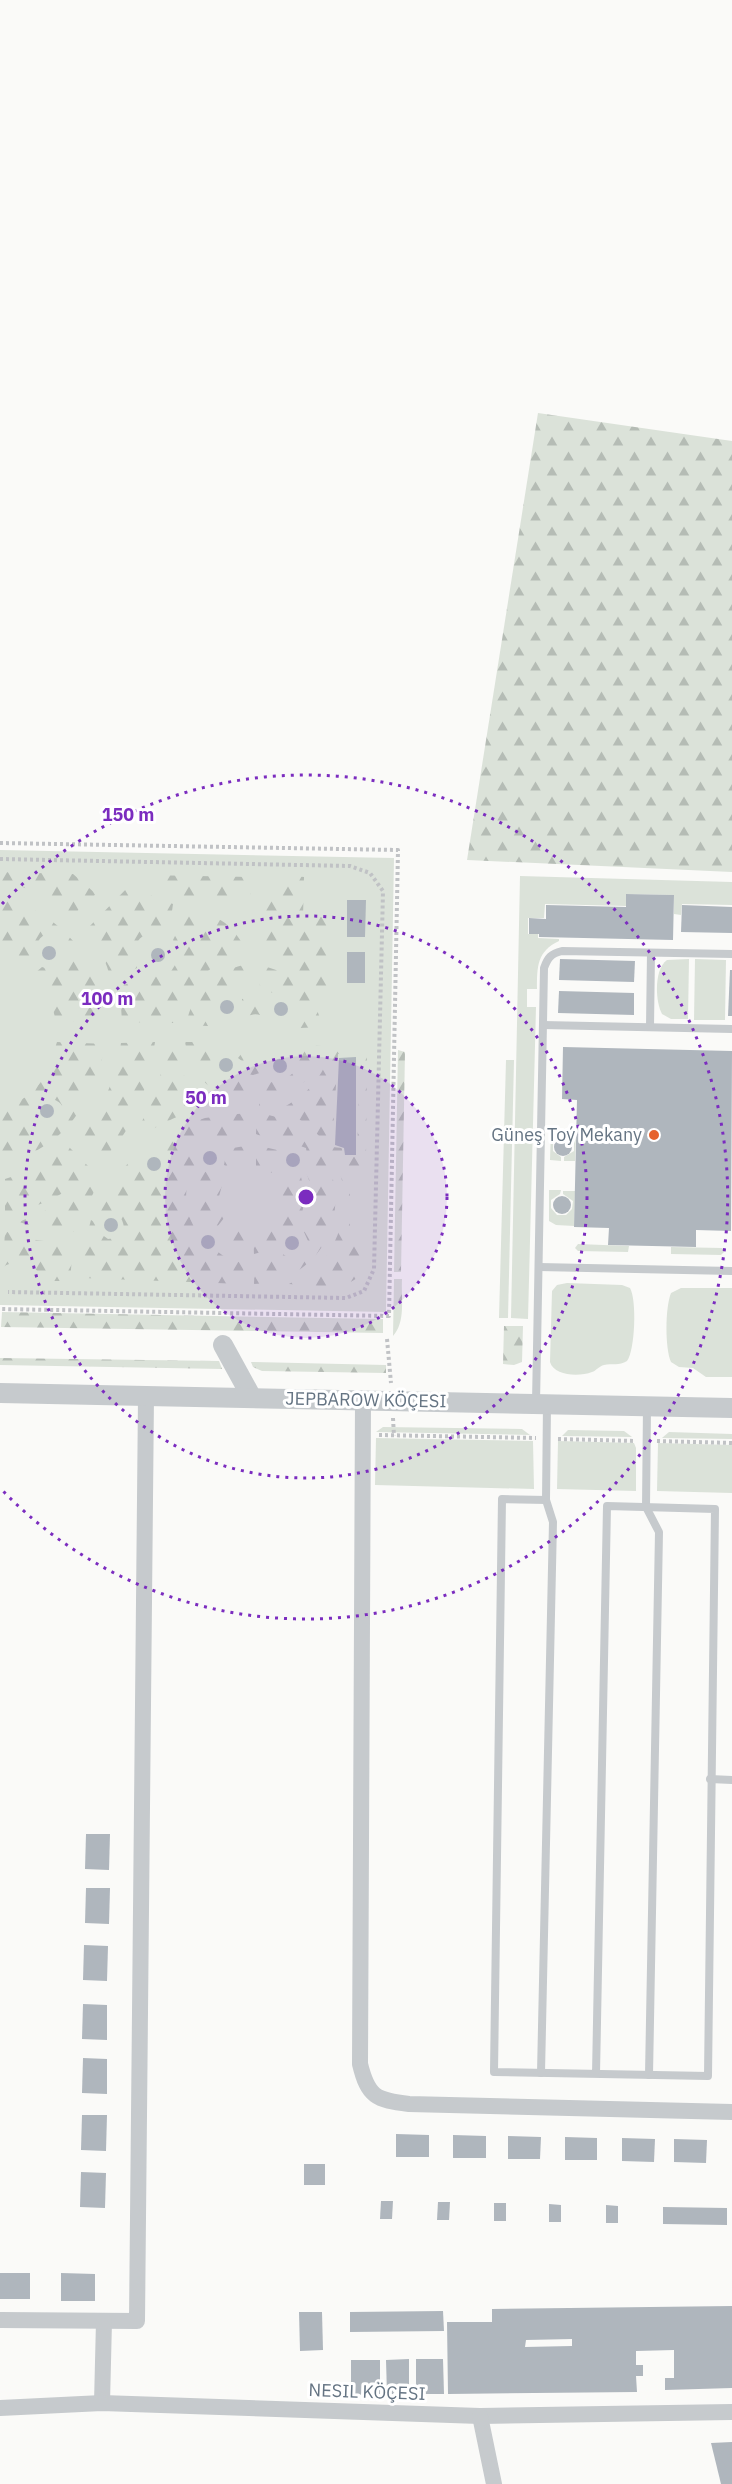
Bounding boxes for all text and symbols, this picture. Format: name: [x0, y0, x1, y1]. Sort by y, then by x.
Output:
text: 150 m: [102, 803, 154, 826]
text: 100 m: [81, 987, 133, 1010]
text: 50 m: [185, 1086, 227, 1109]
place label: Güneş Toý Mekany: [491, 1123, 642, 1146]
marker: Güneş Toý Mekany: [647, 1128, 661, 1142]
centre of rings: [296, 1187, 316, 1207]
street label: JEPBAROW KÖÇESI: [285, 1387, 447, 1412]
street label: NESIL KÖÇESI: [308, 2378, 426, 2405]

